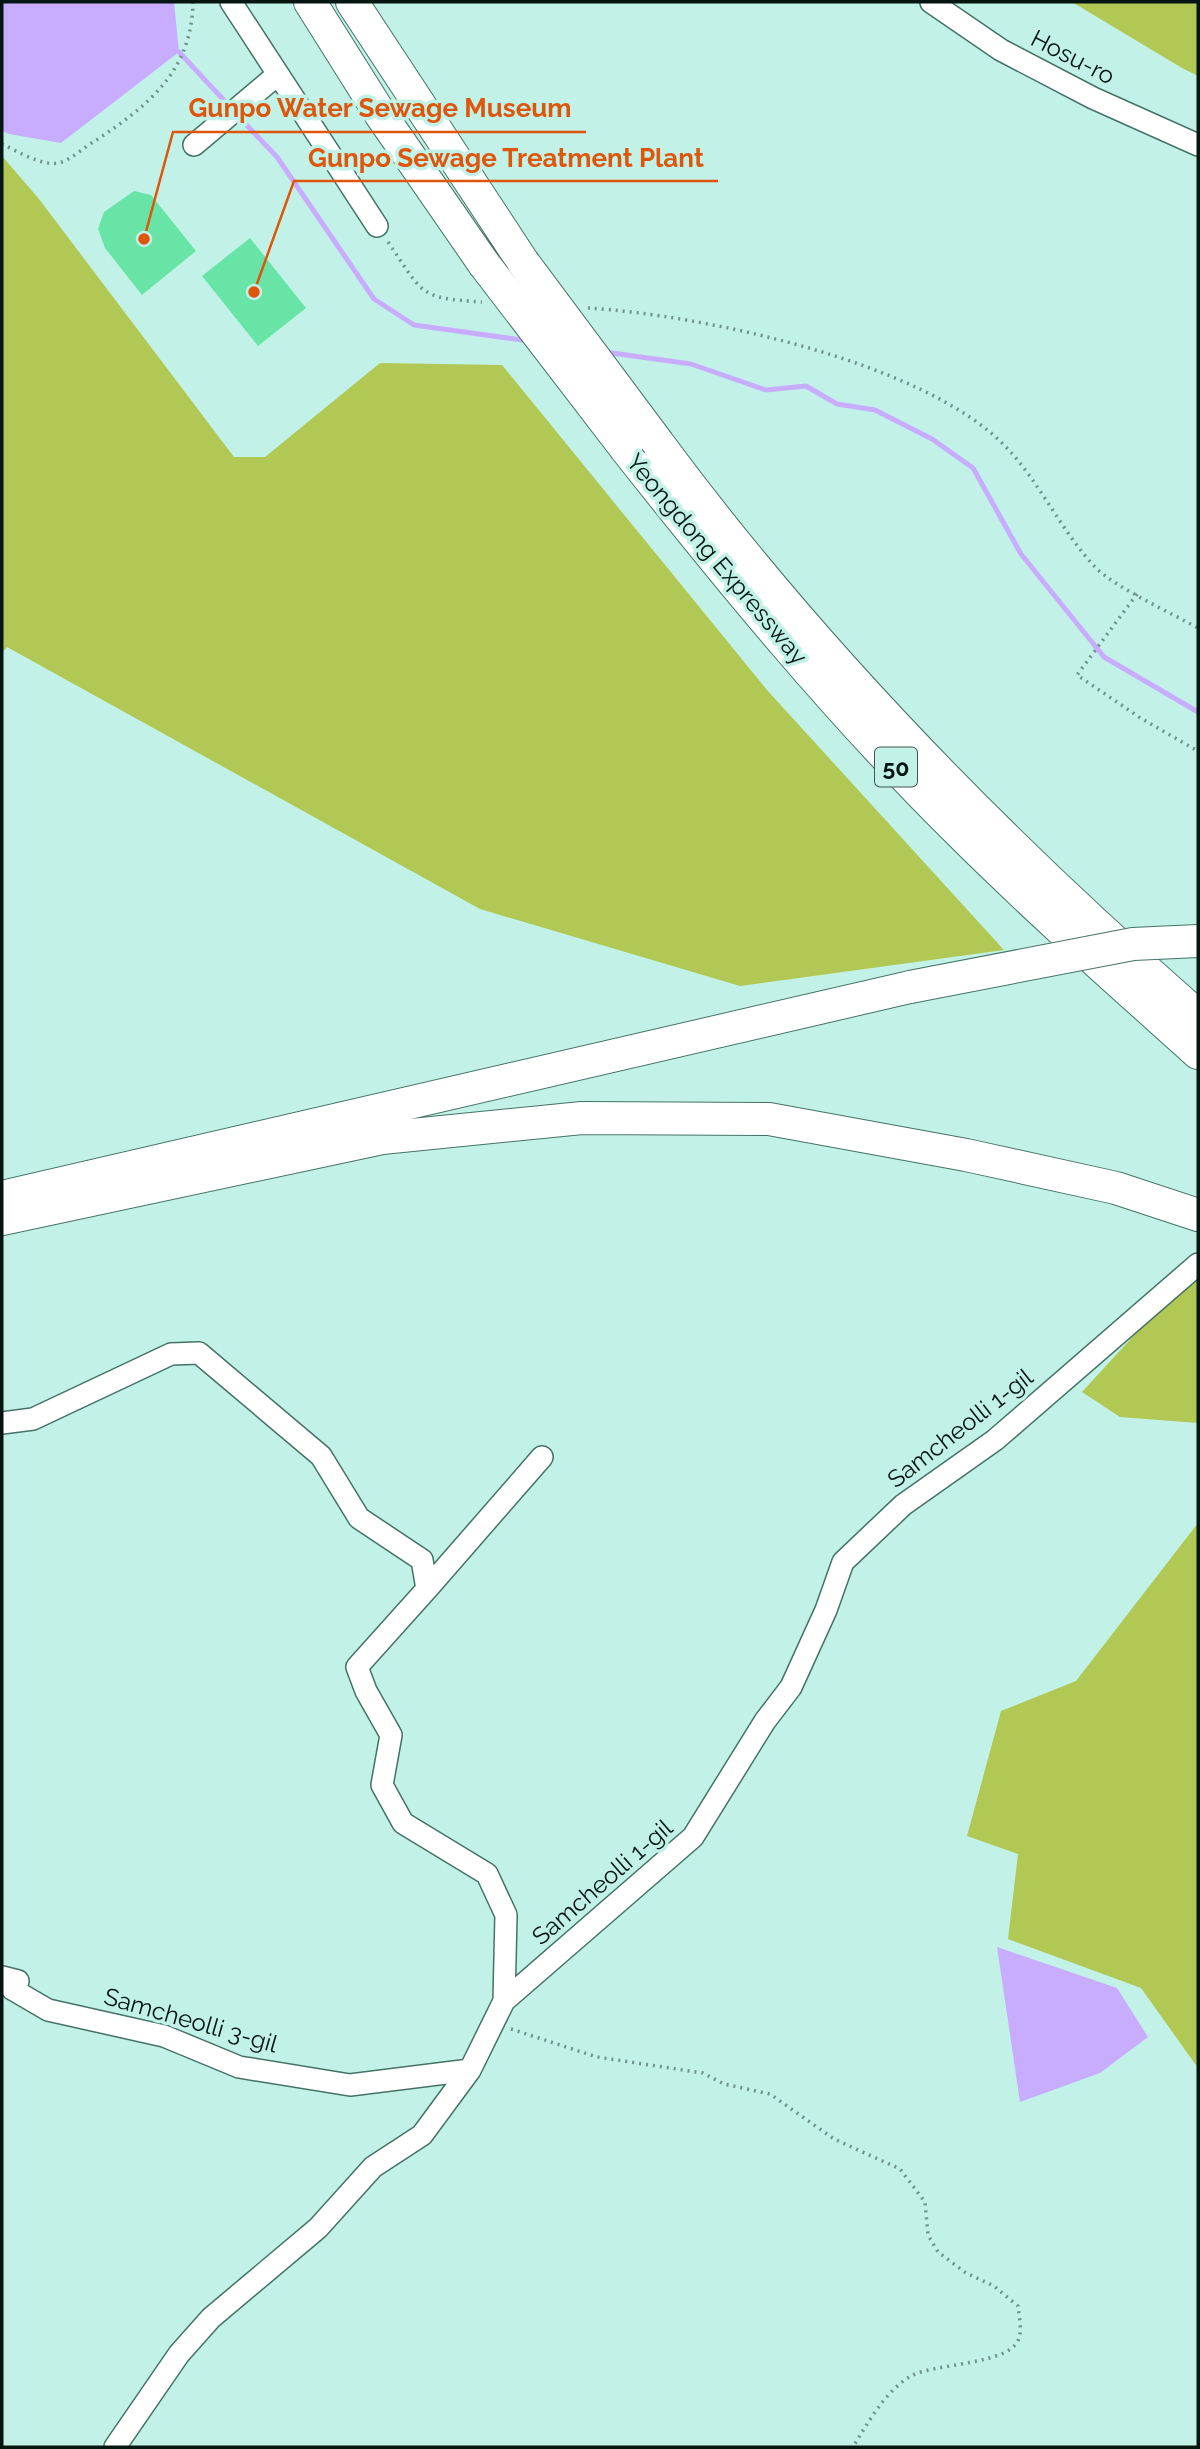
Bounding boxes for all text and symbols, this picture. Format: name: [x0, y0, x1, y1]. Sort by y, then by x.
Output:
street label: Hosu-ro: [1026, 24, 1120, 90]
callout: Gunpo Water Sewage Museum: [173, 85, 586, 132]
text: Gunpo Water Sewage Museum: [188, 93, 572, 123]
callout: Gunpo Sewage Treatment Plant: [294, 134, 718, 181]
text: Gunpo Sewage Treatment Plant: [308, 143, 704, 173]
street label: Yeongdong Expressway: [620, 448, 814, 670]
road number: 50: [875, 748, 917, 786]
street label: Samcheolli 1-gil: [882, 1362, 1039, 1494]
street label: Samcheolli 1-gil: [526, 1813, 678, 1951]
street label: Samcheolli 3-gil: [101, 1981, 282, 2059]

